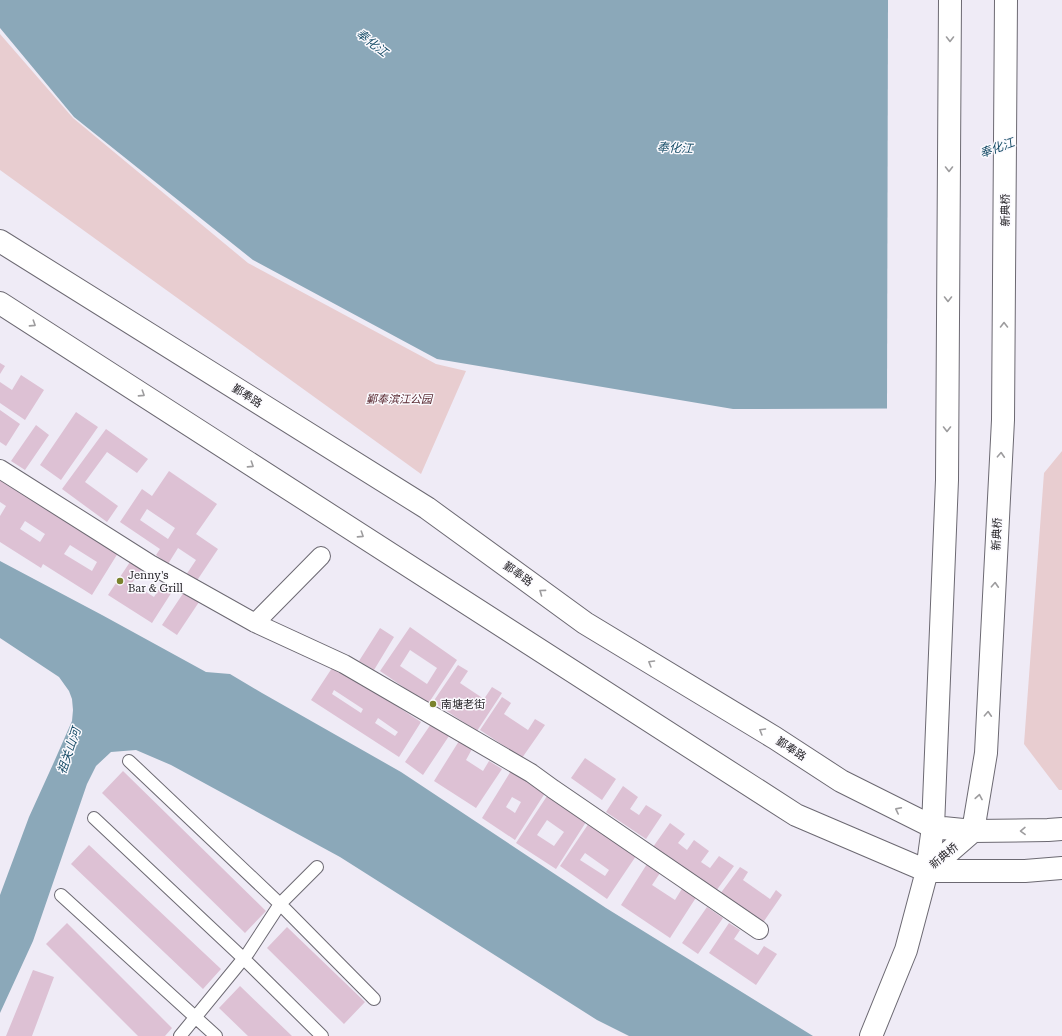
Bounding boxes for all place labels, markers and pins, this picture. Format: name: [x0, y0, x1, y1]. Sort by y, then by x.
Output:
place label: Jenny's Bar & Grill: [128, 569, 184, 595]
marker: Jenny's Bar & Grill: [115, 576, 125, 586]
place label: 南塘老街: [441, 698, 485, 711]
marker: 南塘老街: [428, 699, 438, 709]

